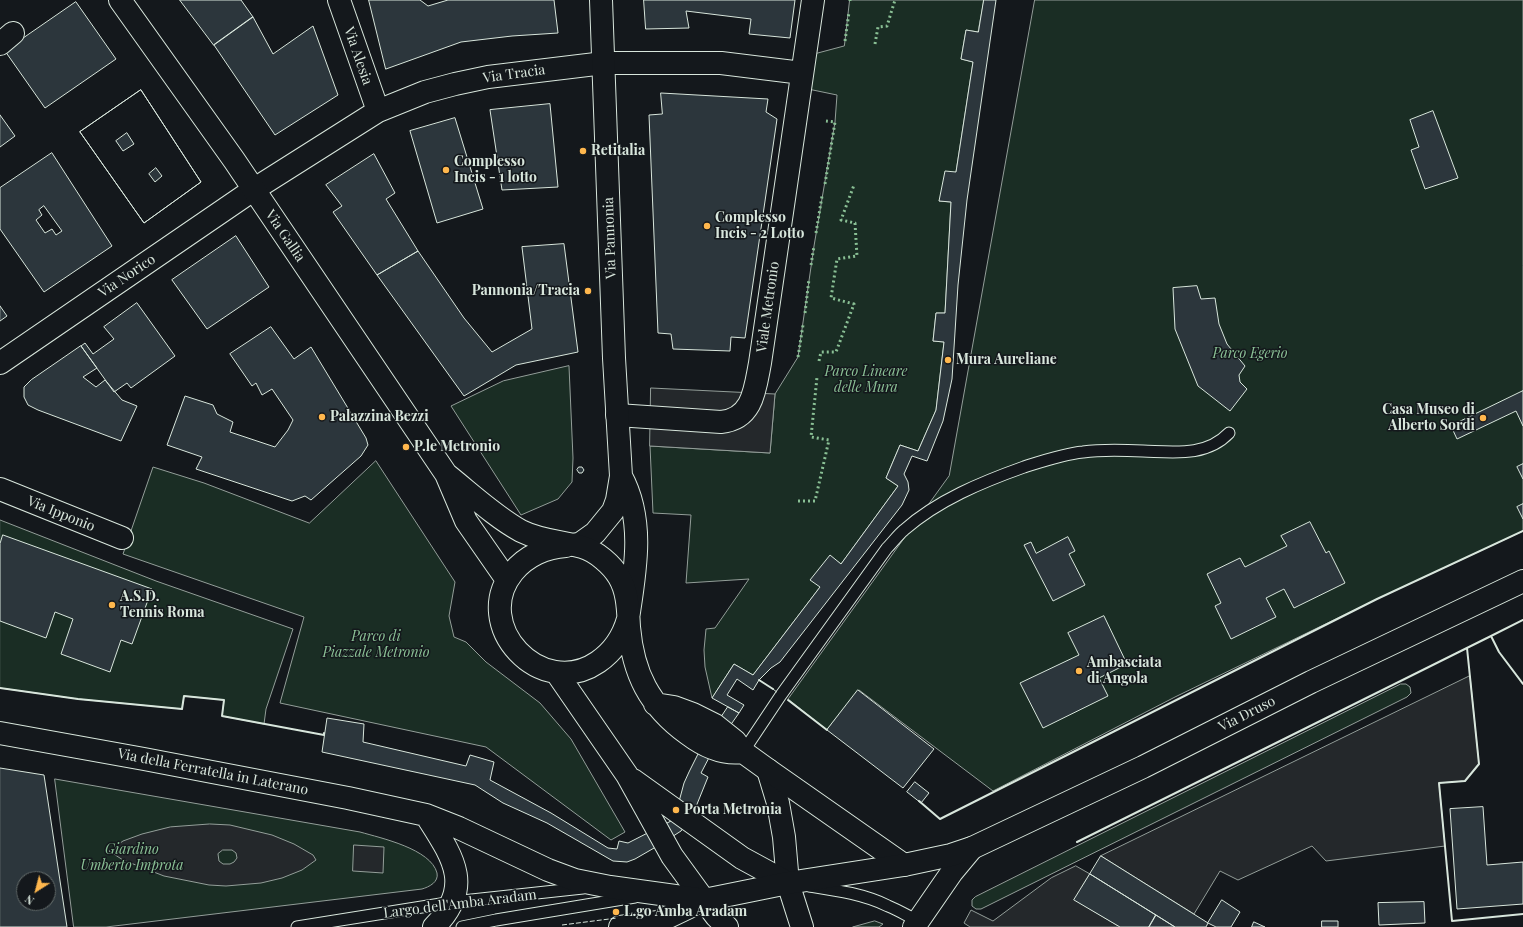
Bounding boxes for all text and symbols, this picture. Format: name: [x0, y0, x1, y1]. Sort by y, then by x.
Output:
street label: Via Alesia: [340, 25, 376, 87]
street label: Via Tracia: [482, 61, 546, 87]
place label: Retitalia: [591, 143, 645, 159]
marker: Retitalia: [578, 146, 588, 156]
place label: Complesso Incis - 1 lotto: [454, 154, 537, 186]
marker: Complesso Incis - 1 lotto: [441, 165, 451, 175]
street label: Via Pannonia: [600, 197, 620, 279]
street label: Via Gallia: [262, 207, 308, 265]
place label: Complesso Incis - 2 Lotto: [715, 210, 804, 242]
marker: Complesso Incis - 2 Lotto: [702, 221, 712, 231]
street label: Via Norico: [95, 251, 159, 301]
street label: Viale Metronio: [753, 260, 783, 354]
place label: Pannonia/Tracia: [472, 283, 580, 299]
marker: Pannonia/Tracia: [583, 286, 593, 296]
park label: Parco Egerio: [1212, 346, 1288, 362]
place label: Mura Aureliane: [956, 352, 1057, 368]
marker: Mura Aureliane: [943, 355, 953, 365]
park label: Parco Lineare delle Mura: [824, 364, 908, 396]
place label: Casa Museo di Alberto Sordi: [1382, 402, 1475, 434]
place label: Palazzina Bezzi: [330, 409, 429, 425]
marker: Palazzina Bezzi: [317, 412, 327, 422]
marker: Casa Museo di Alberto Sordi: [1478, 413, 1488, 423]
place label: P.le Metronio: [414, 439, 500, 455]
marker: P.le Metronio: [401, 442, 411, 452]
street label: Via Ipponio: [25, 493, 97, 535]
place label: A.S.D. Tennis Roma: [120, 589, 205, 622]
marker: A.S.D. Tennis Roma: [107, 600, 117, 610]
park label: Parco di Piazzale Metronio: [322, 629, 430, 662]
place label: Ambasciata di Angola: [1087, 655, 1162, 688]
marker: Ambasciata di Angola: [1074, 666, 1084, 676]
street label: Via Druso: [1216, 693, 1278, 735]
street label: Via della Ferratella in Laterano: [116, 745, 310, 799]
place label: Porta Metronia: [684, 802, 782, 818]
marker: Porta Metronia: [671, 805, 681, 815]
park label: Giardino Umberto Improta: [80, 842, 184, 874]
north arrow: [16, 871, 56, 911]
street label: Largo dell'Amba Aradam: [382, 886, 538, 922]
text: N: [22, 892, 37, 909]
place label: L.go Amba Aradam: [624, 904, 747, 920]
marker: L.go Amba Aradam: [611, 907, 621, 917]

